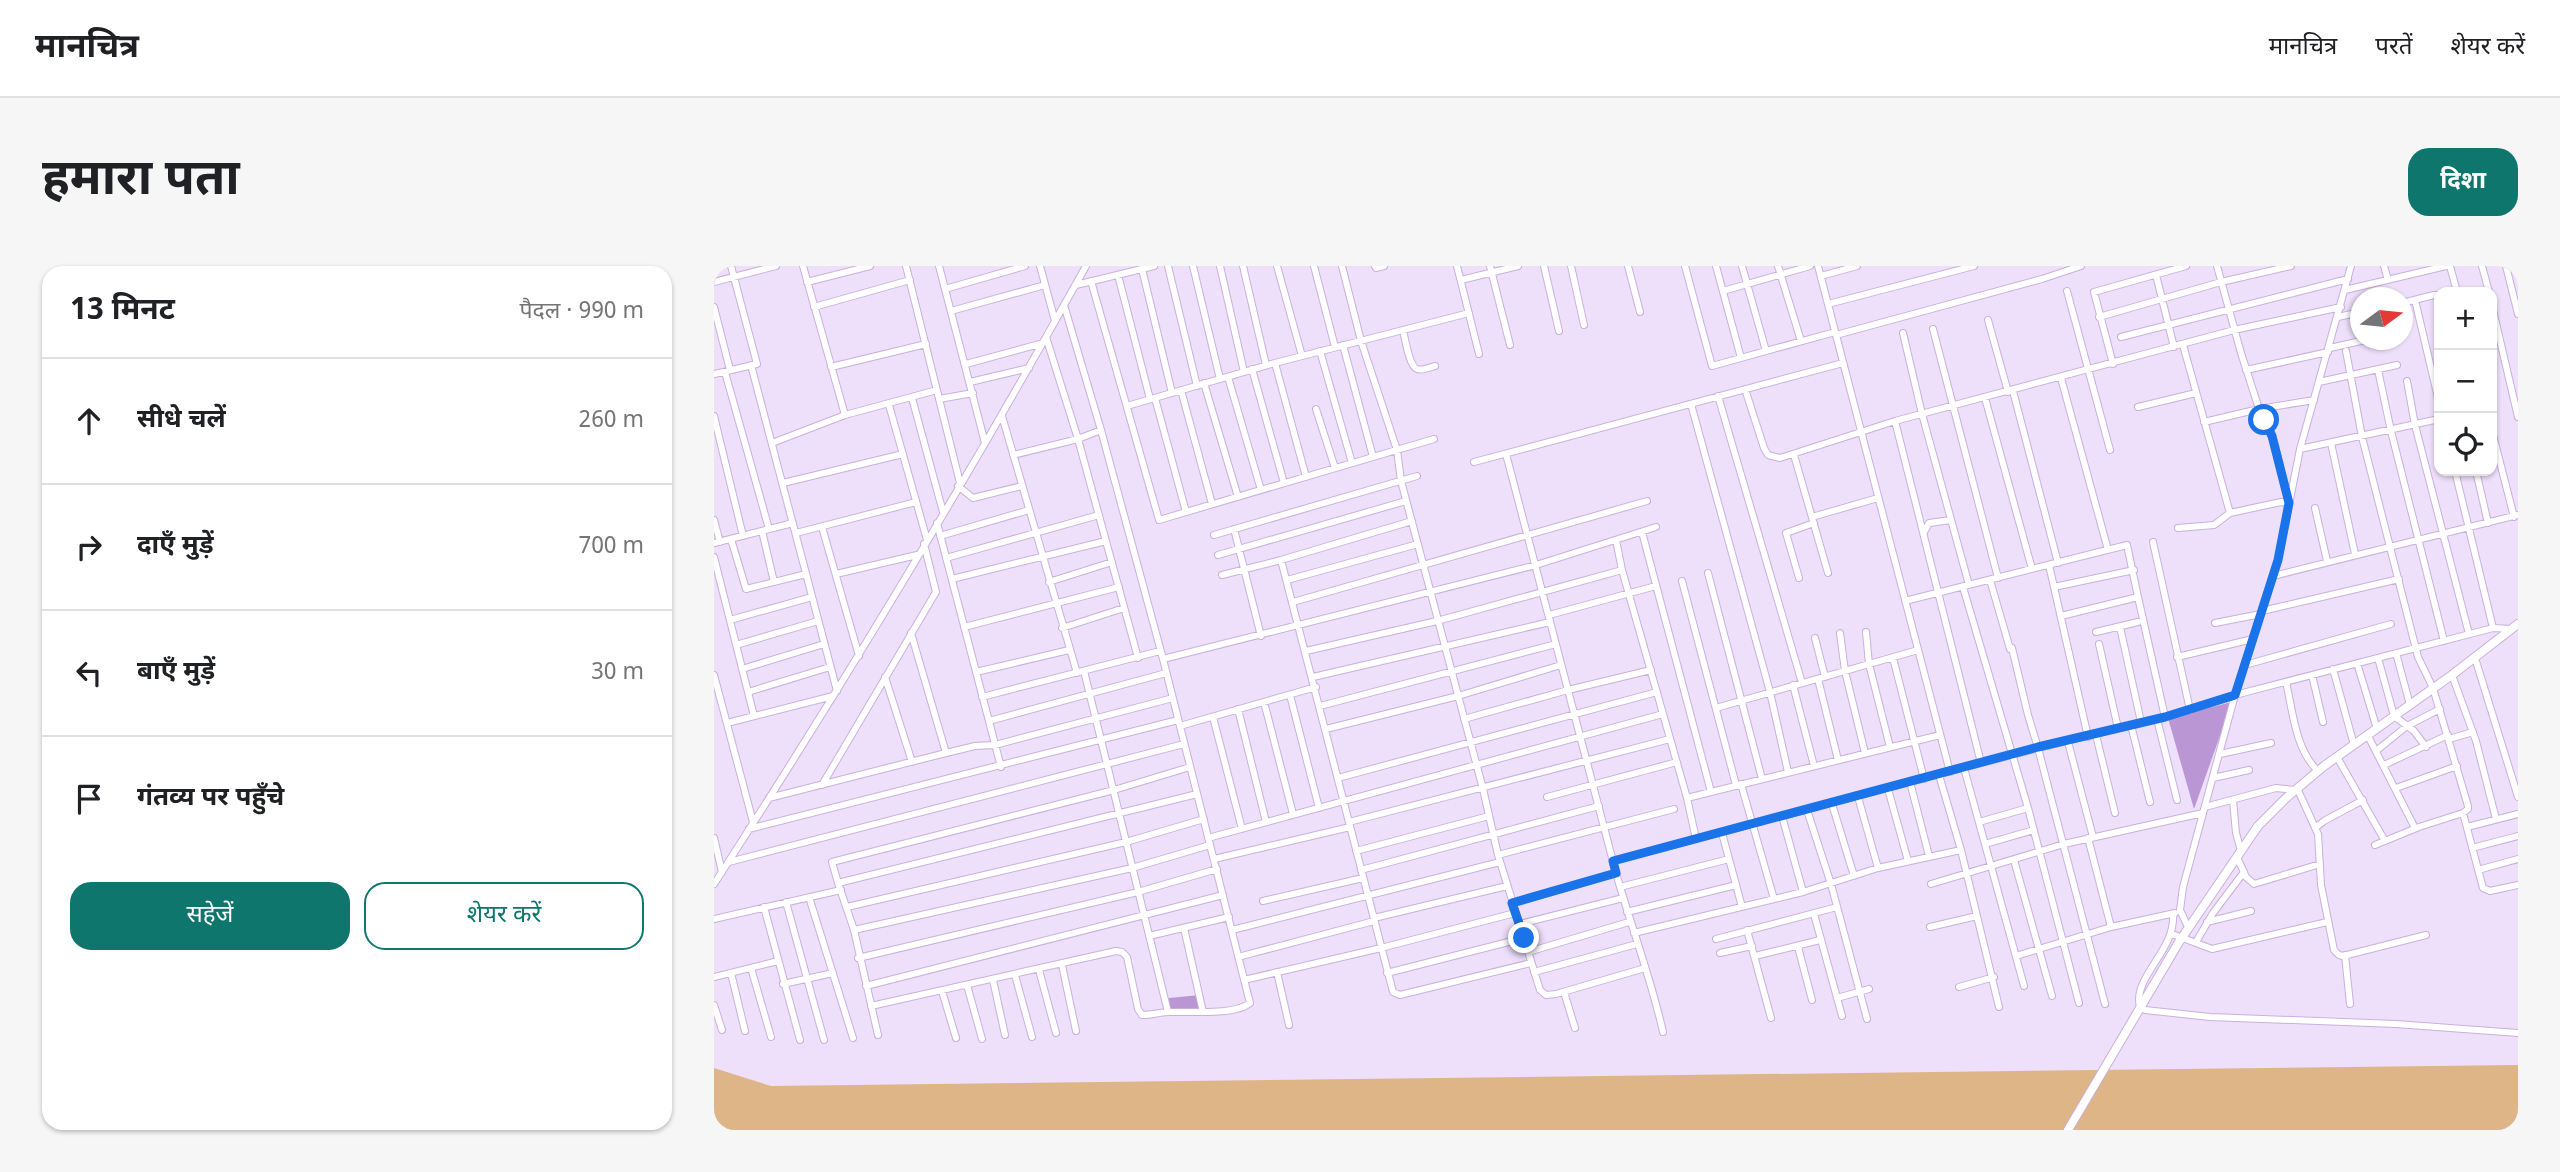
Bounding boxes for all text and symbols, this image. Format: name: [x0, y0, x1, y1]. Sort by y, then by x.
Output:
text: मानचित्र: [35, 27, 139, 70]
text: मानचित्र: [2269, 32, 2337, 64]
text: परतें: [2375, 32, 2412, 64]
text: शेयर करें: [2450, 32, 2525, 64]
button: दिशा: [2408, 148, 2518, 216]
text: हमारा पता: [42, 150, 240, 214]
north arrow: [2350, 287, 2413, 350]
map controls: [2434, 287, 2497, 476]
button: +: [2434, 287, 2497, 350]
text: 13 मिनट: [70, 292, 175, 331]
text: पैदल · 990 m: [520, 297, 644, 327]
button: −: [2434, 350, 2497, 413]
icon: ahead: [70, 402, 108, 440]
text: सीधे चलें: [137, 404, 226, 438]
route start: [2248, 404, 2279, 435]
text: 260 m: [578, 406, 644, 436]
button: locate: [2434, 413, 2497, 476]
icon: right: [70, 528, 108, 566]
text: दाएँ मुड़ें: [137, 530, 214, 564]
text: 700 m: [578, 532, 644, 562]
icon: left: [70, 654, 108, 692]
text: बाएँ मुड़ें: [137, 656, 215, 690]
text: 30 m: [591, 658, 644, 688]
icon: arrive: [70, 780, 108, 818]
text: गंतव्य पर पहुँचे: [137, 782, 284, 816]
button: सहेजें: [70, 882, 350, 950]
button: शेयर करें: [364, 882, 644, 950]
route end: [1508, 922, 1539, 953]

